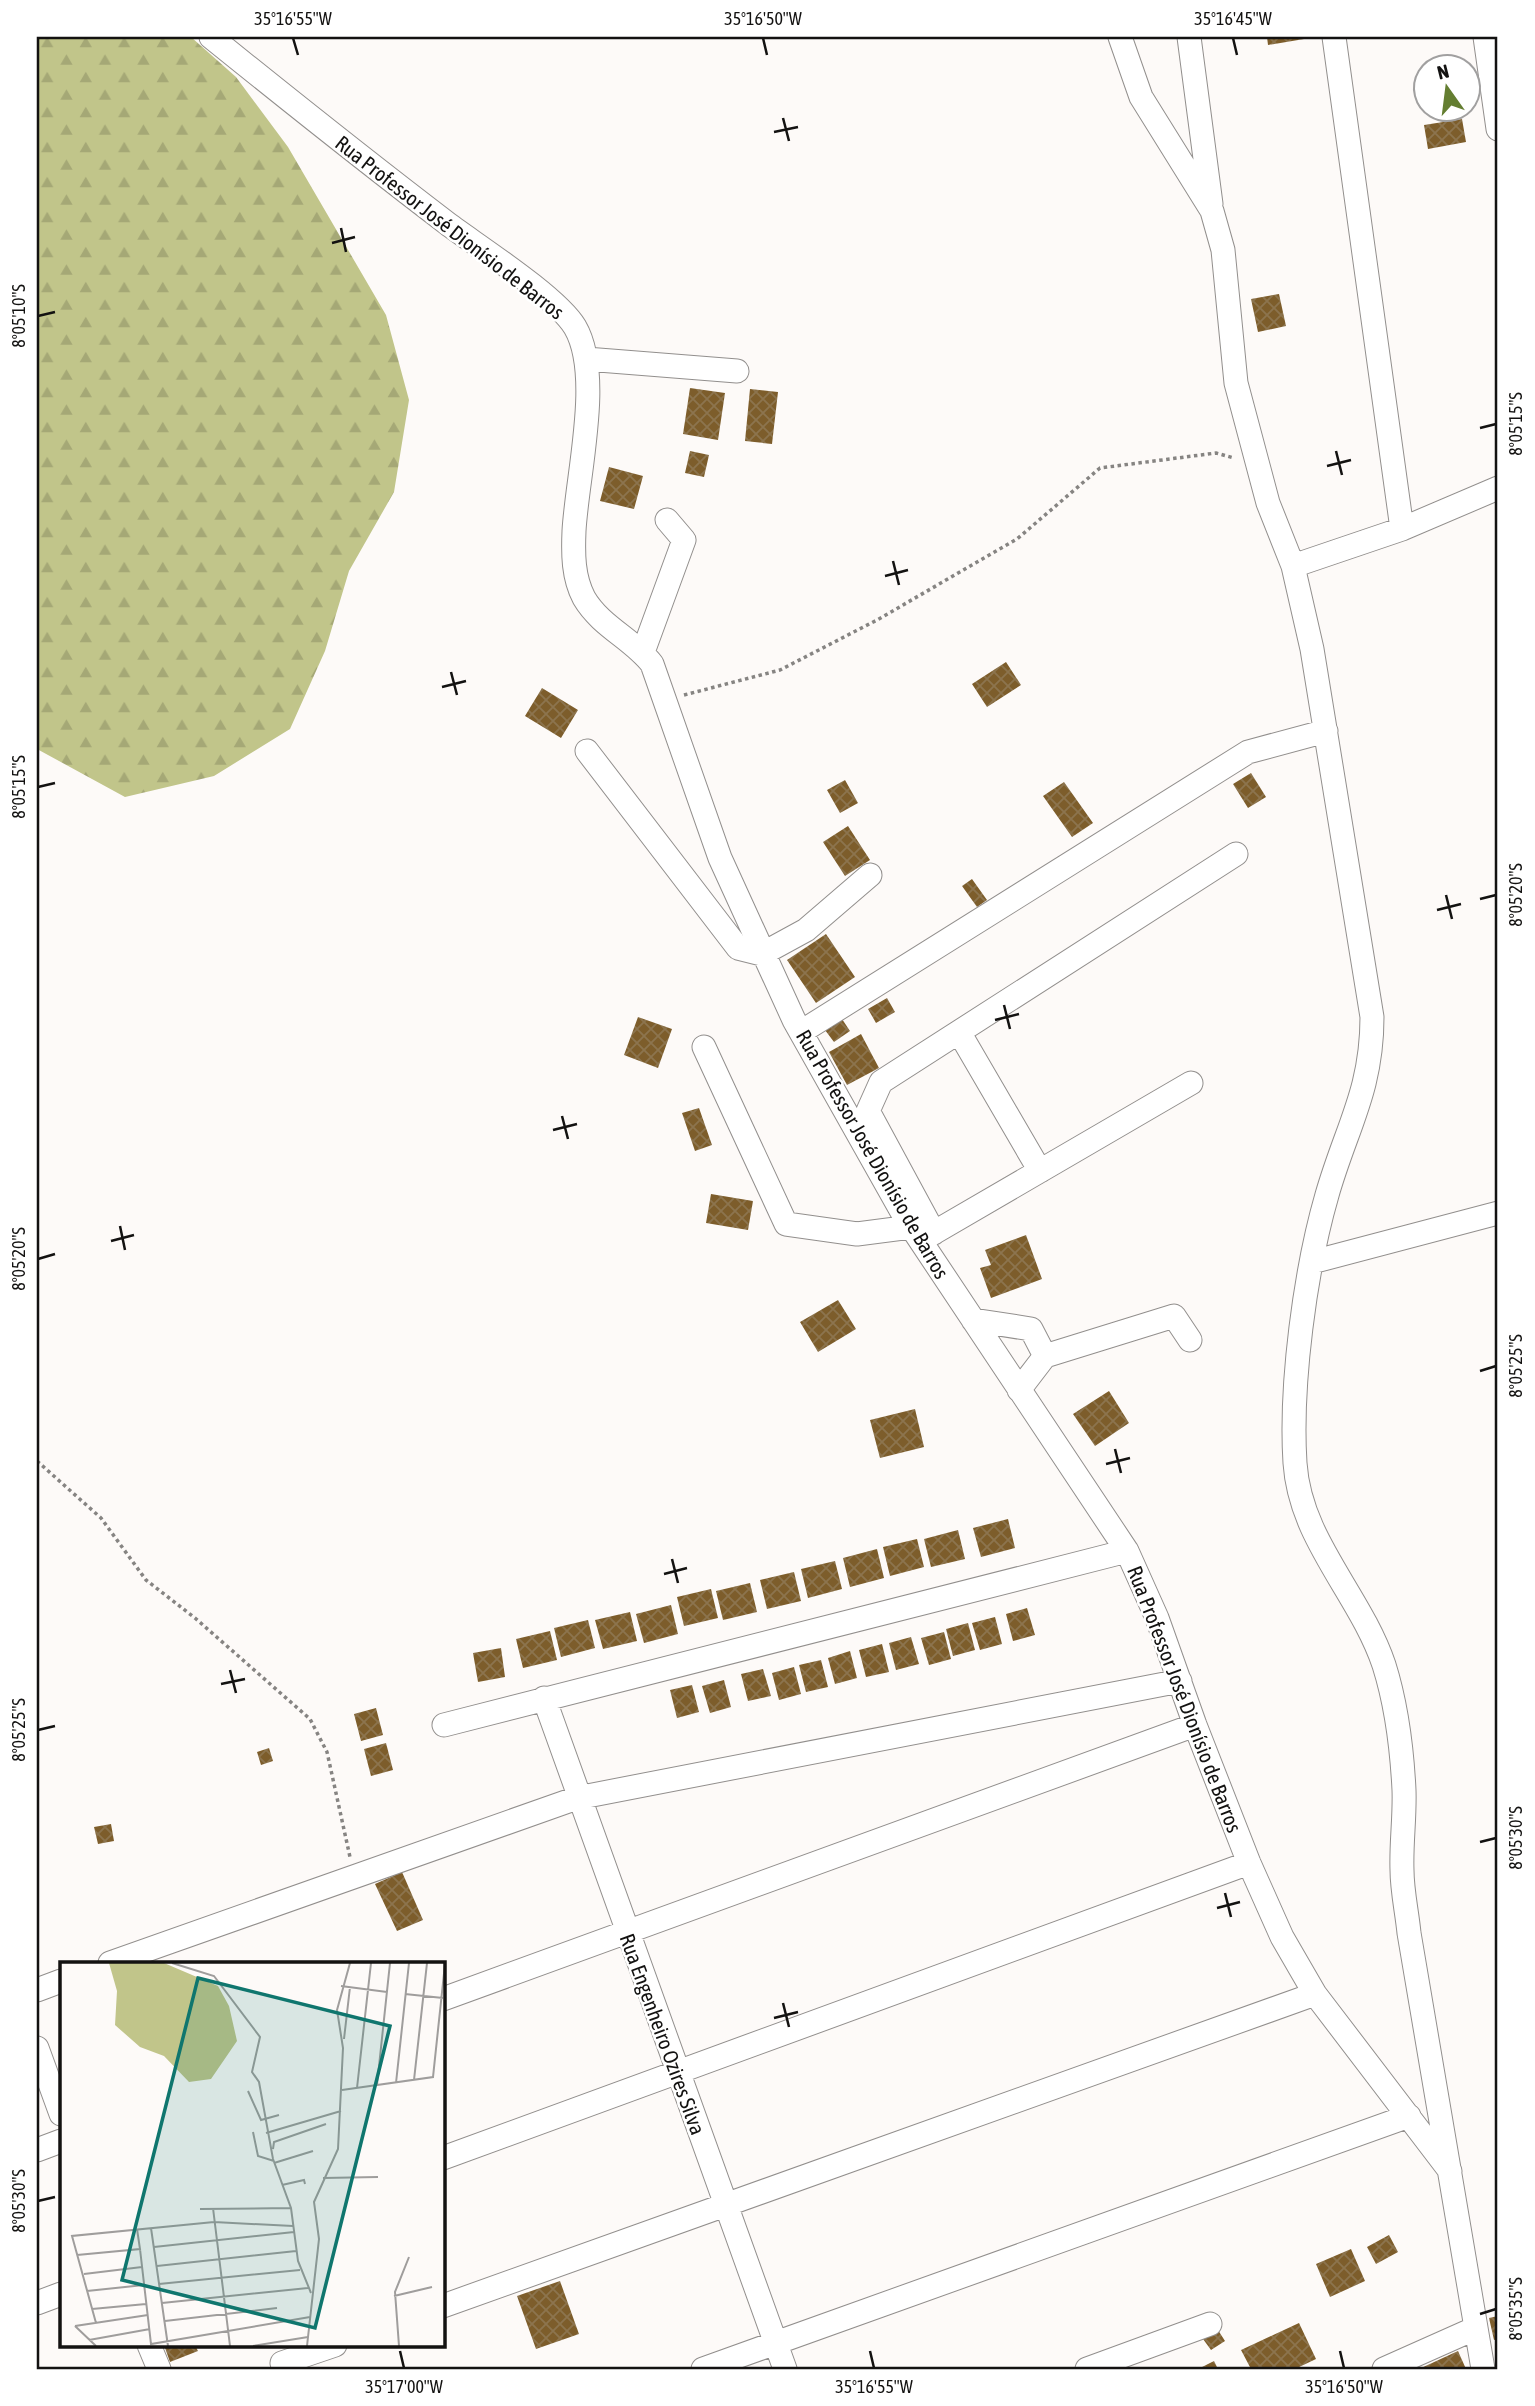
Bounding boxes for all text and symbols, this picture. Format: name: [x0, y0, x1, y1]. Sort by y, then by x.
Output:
text: 35°16'55"W: [254, 8, 332, 29]
text: 35°16'50"W: [724, 8, 802, 29]
text: 35°16'45"W: [1194, 8, 1272, 29]
north arrow: [1412, 52, 1482, 122]
text: N: [1435, 59, 1451, 84]
street label: Rua Professor José Dionísio de Barros: [331, 130, 569, 324]
text: 8°05'10"S: [8, 284, 29, 348]
text: 8°05'15"S: [1505, 392, 1526, 456]
text: 8°05'15"S: [8, 755, 29, 819]
text: 8°05'20"S: [1505, 863, 1526, 927]
street label: Rua Professor José Dionísio de Barros: [792, 1025, 954, 1283]
text: 8°05'20"S: [8, 1227, 29, 1291]
text: 8°05'25"S: [1505, 1334, 1526, 1398]
street label: Rua Professor José Dionísio de Barros: [1123, 1562, 1247, 1836]
text: 8°05'25"S: [8, 1698, 29, 1762]
text: 8°05'30"S: [1505, 1806, 1526, 1870]
street label: Rua Engenheiro Ozires Silva: [615, 1930, 711, 2138]
inset map: [60, 1962, 444, 2346]
text: 8°05'30"S: [8, 2169, 29, 2233]
text: 8°05'35"S: [1505, 2277, 1526, 2341]
text: 35°17'00"W: [365, 2376, 443, 2397]
text: 35°16'55"W: [835, 2376, 913, 2397]
text: 35°16'50"W: [1305, 2376, 1383, 2397]

